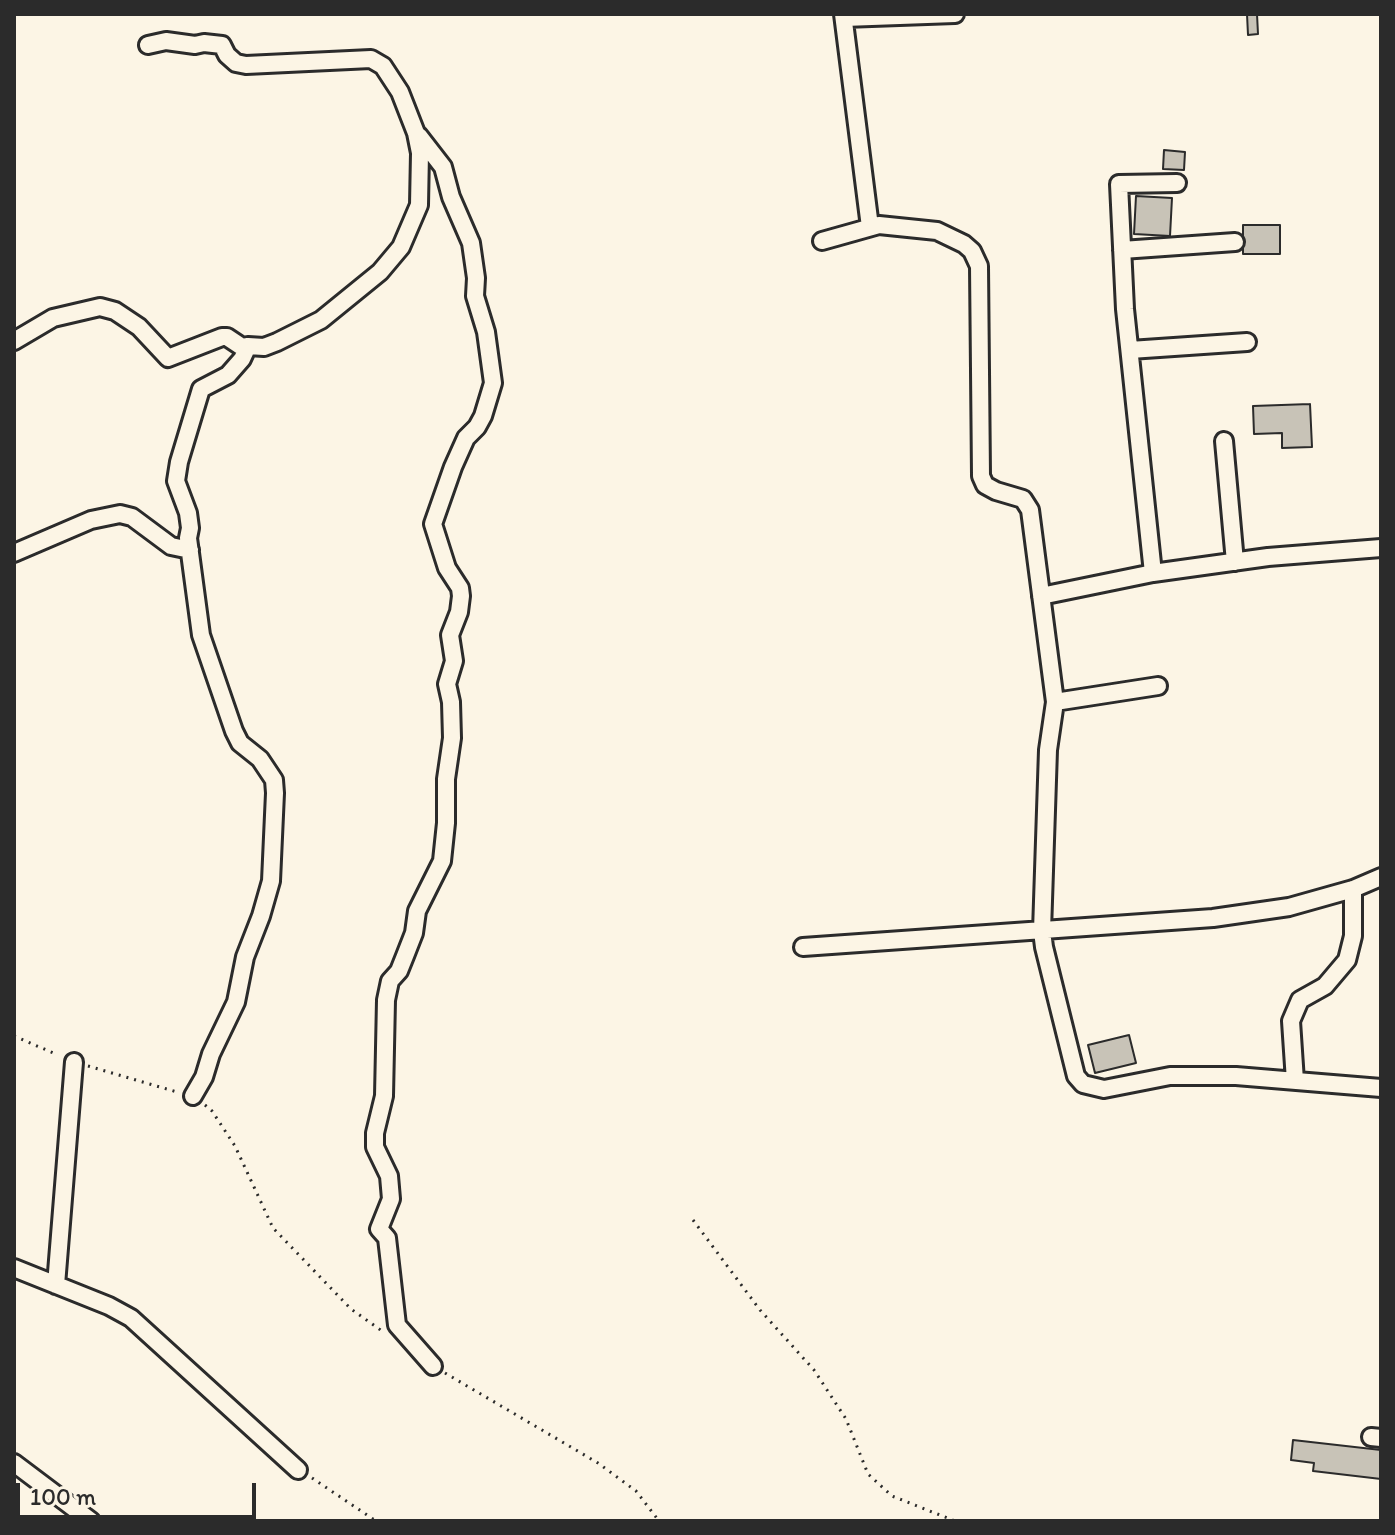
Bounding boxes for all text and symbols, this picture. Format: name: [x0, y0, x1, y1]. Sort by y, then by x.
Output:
scale bar: [20, 1467, 260, 1517]
text: 100 m: [30, 1482, 96, 1511]

